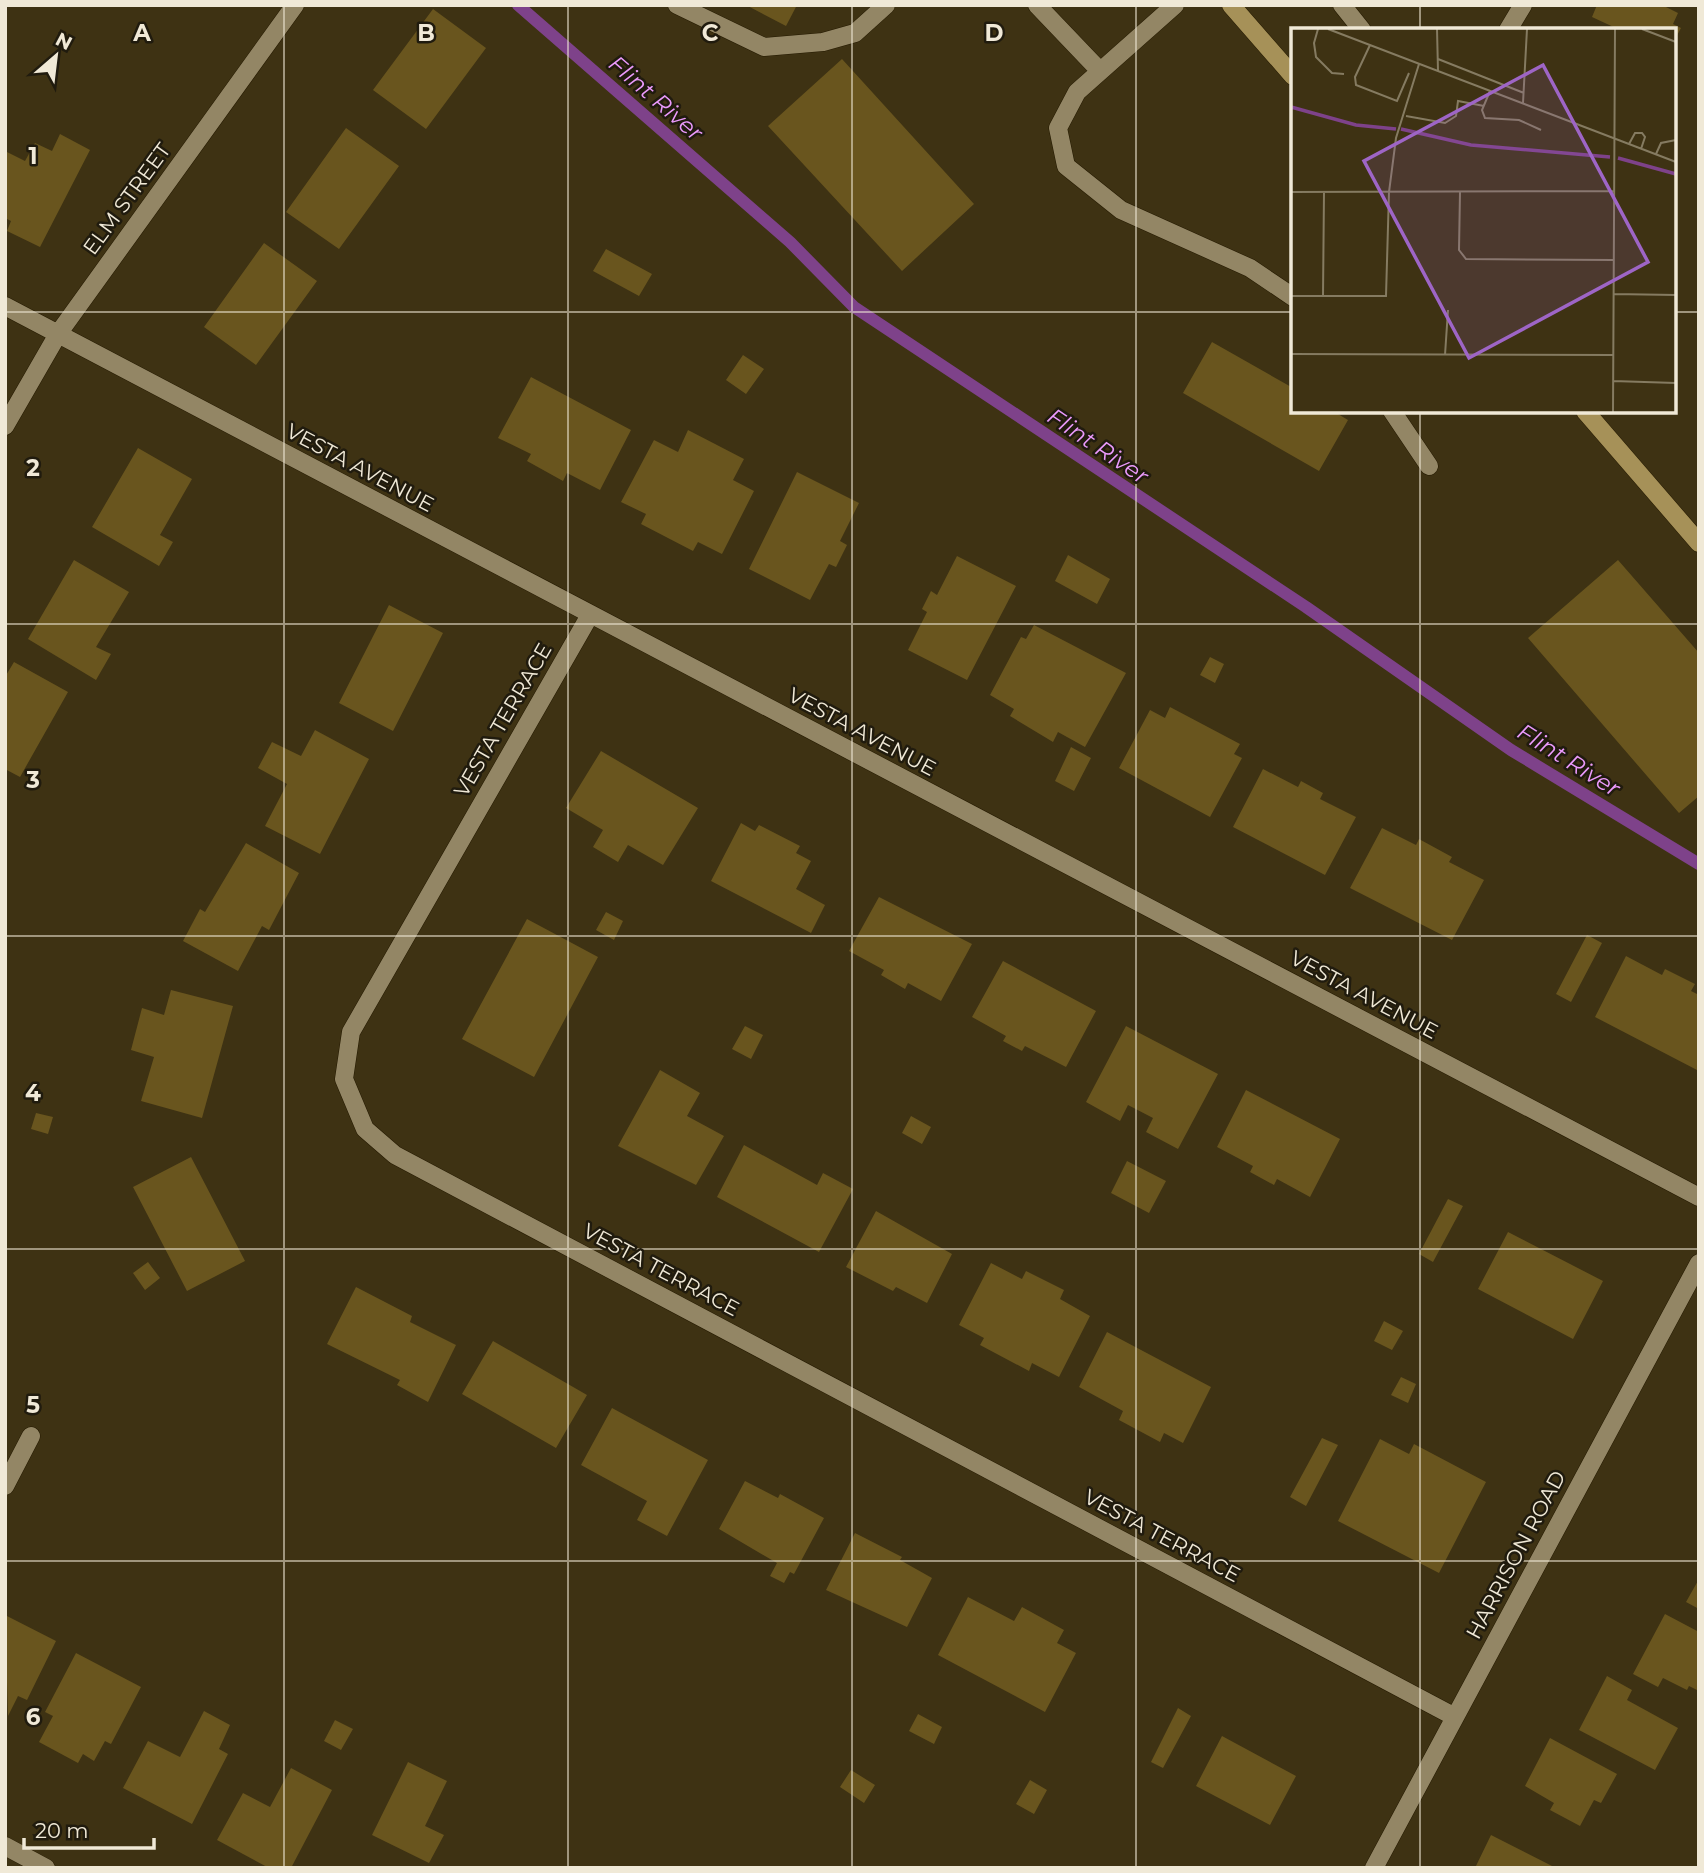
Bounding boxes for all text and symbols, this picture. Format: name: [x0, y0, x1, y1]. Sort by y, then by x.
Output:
text: A: [132, 19, 151, 47]
text: B: [417, 19, 435, 47]
text: C: [702, 19, 719, 47]
text: D: [985, 19, 1004, 47]
north arrow: [21, 21, 91, 91]
text: N: [52, 28, 76, 55]
inset map: [1291, 28, 1676, 413]
water label: Flint River: [603, 49, 710, 147]
street label: ELM STREET: [78, 138, 176, 259]
text: 1: [28, 142, 38, 170]
water label: Flint River: [1042, 402, 1155, 490]
street label: VESTA AVENUE: [282, 418, 438, 517]
text: 2: [26, 454, 40, 482]
street label: VESTA TERRACE: [448, 638, 557, 801]
street label: VESTA AVENUE: [784, 682, 940, 781]
water label: Flint River: [1512, 717, 1626, 803]
text: 3: [25, 766, 40, 794]
street label: VESTA AVENUE: [1286, 945, 1442, 1044]
text: 4: [25, 1079, 41, 1107]
street label: VESTA TERRACE: [579, 1218, 744, 1321]
text: 5: [26, 1391, 40, 1419]
street label: HARRISON ROAD: [1461, 1466, 1570, 1643]
street label: VESTA TERRACE: [1080, 1484, 1245, 1587]
text: 6: [26, 1703, 41, 1731]
scale bar: [24, 1806, 154, 1850]
text: 20 m: [35, 1818, 89, 1843]

